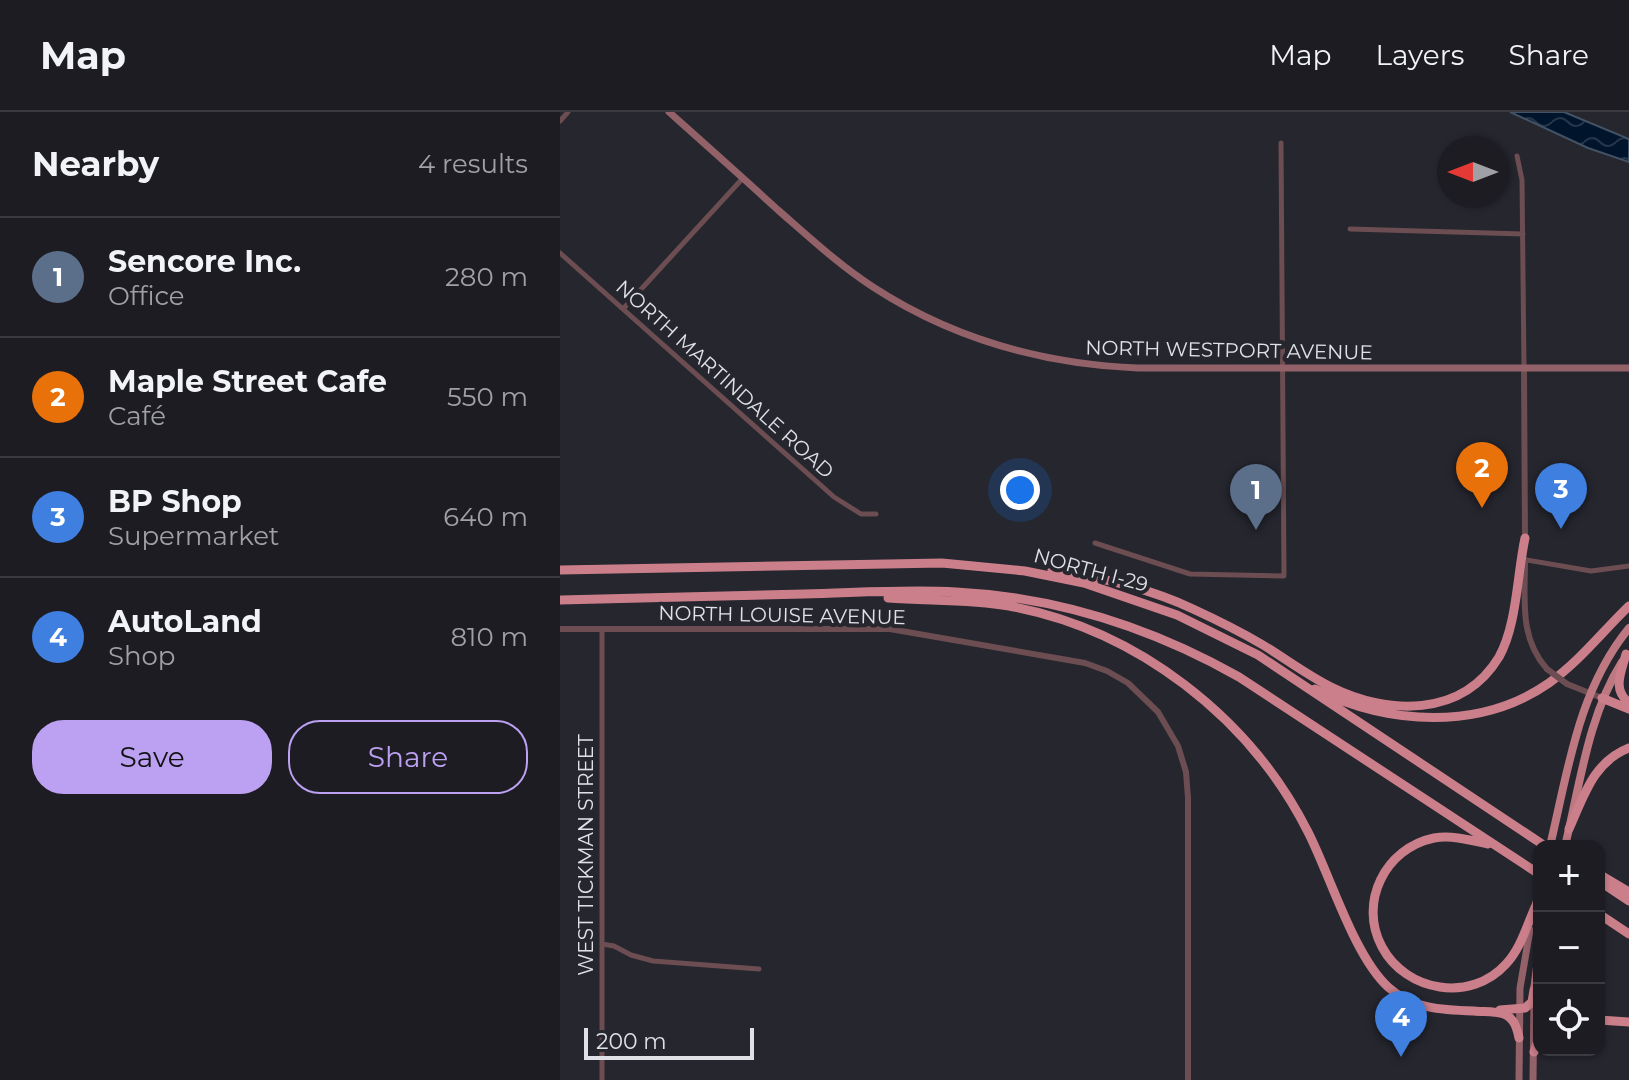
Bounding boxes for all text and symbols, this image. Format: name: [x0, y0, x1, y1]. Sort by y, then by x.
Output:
text: Map: [40, 32, 126, 79]
text: Map: [1269, 38, 1332, 72]
text: Layers: [1376, 38, 1465, 72]
text: Share: [1509, 38, 1589, 72]
north arrow: [1437, 136, 1509, 208]
text: Nearby: [32, 143, 159, 185]
text: 4 results: [418, 148, 528, 180]
text: Sencore Inc.: [108, 243, 301, 280]
text: 1: [53, 261, 63, 293]
text: 280 m: [445, 261, 528, 293]
street label: NORTH MARTINDALE ROAD: [611, 275, 839, 483]
text: Office: [108, 280, 185, 312]
street label: NORTH WESTPORT AVENUE: [1085, 335, 1373, 365]
text: Maple Street Cafe: [108, 363, 387, 400]
text: 2: [50, 381, 66, 413]
text: 550 m: [447, 381, 528, 413]
text: Café: [108, 400, 166, 432]
pin: 2: [1456, 442, 1508, 508]
pin: 3: [1535, 463, 1587, 529]
pin: 1: [1230, 464, 1282, 530]
your location: [1000, 470, 1040, 510]
text: BP Shop: [108, 483, 242, 520]
text: 3: [50, 501, 66, 533]
text: 640 m: [443, 501, 528, 533]
text: Supermarket: [108, 520, 279, 552]
street label: NORTH I-29: [1031, 543, 1151, 597]
street label: NORTH LOUISE AVENUE: [658, 601, 906, 629]
text: AutoLand: [108, 603, 262, 640]
text: 4: [49, 621, 67, 653]
text: 810 m: [450, 621, 528, 653]
text: Shop: [108, 640, 176, 672]
button: Save: [32, 720, 272, 794]
button: Share: [288, 720, 528, 794]
street label: WEST TICKMAN STREET: [574, 734, 598, 976]
map controls: [1533, 840, 1605, 1056]
button: +: [1533, 840, 1605, 912]
button: −: [1533, 912, 1605, 984]
button: locate: [1533, 984, 1605, 1056]
pin: 4: [1375, 991, 1427, 1057]
scale bar: [584, 1024, 754, 1060]
text: 200 m: [596, 1028, 667, 1055]

